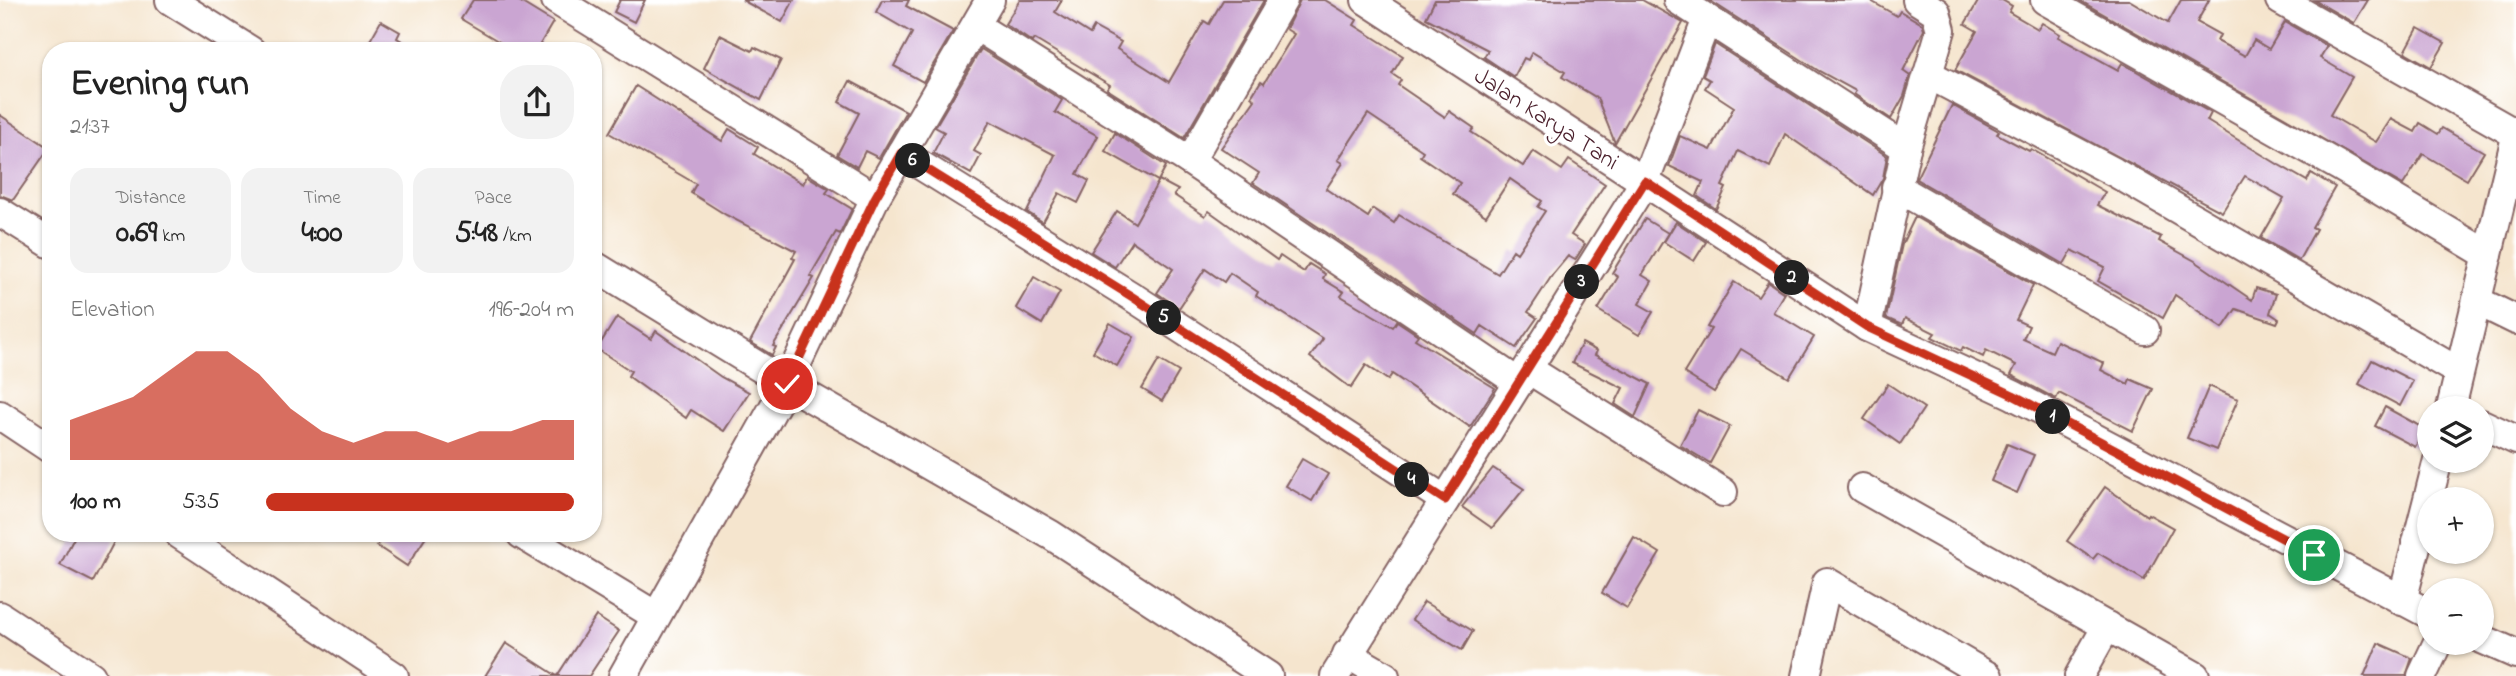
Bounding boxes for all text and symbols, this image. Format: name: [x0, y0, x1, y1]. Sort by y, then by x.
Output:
text: Evening run: [70, 57, 249, 113]
street label: Jalan Karya Tani: [1466, 60, 1625, 181]
button: share: [500, 65, 574, 139]
text: 21:37: [70, 111, 110, 144]
pin: 6: [895, 144, 930, 178]
text: 6: [908, 147, 917, 174]
text: Distance: [116, 185, 186, 212]
text: Time: [303, 185, 341, 212]
text: Pace: [475, 185, 512, 212]
text: 0.69: [116, 212, 157, 256]
text: 4:00: [302, 212, 342, 256]
text: 5:48: [455, 212, 498, 256]
text: km: [157, 223, 185, 250]
text: /km: [498, 223, 532, 250]
pin: 2: [1774, 260, 1810, 296]
pin: 3: [1564, 264, 1600, 300]
text: 2: [1787, 264, 1796, 291]
text: 3: [1578, 268, 1585, 295]
text: Elevation: [70, 294, 155, 327]
text: 196–204 m: [489, 294, 574, 327]
pin: 5: [1146, 300, 1182, 336]
text: 5: [1158, 304, 1169, 331]
pin: [757, 354, 817, 414]
icon: check: [768, 365, 806, 403]
map controls: [2417, 396, 2494, 655]
button: layers: [2417, 396, 2494, 473]
pin: 1: [2036, 400, 2070, 434]
text: 1: [2049, 403, 2056, 430]
pin: 4: [1394, 462, 1430, 498]
text: 4: [1408, 466, 1415, 493]
text: 100 m: [70, 486, 121, 519]
text: 5:35: [182, 486, 220, 519]
button: +: [2417, 487, 2494, 564]
pin: [2284, 525, 2344, 585]
icon: arrive: [2295, 536, 2333, 574]
button: −: [2417, 578, 2494, 655]

